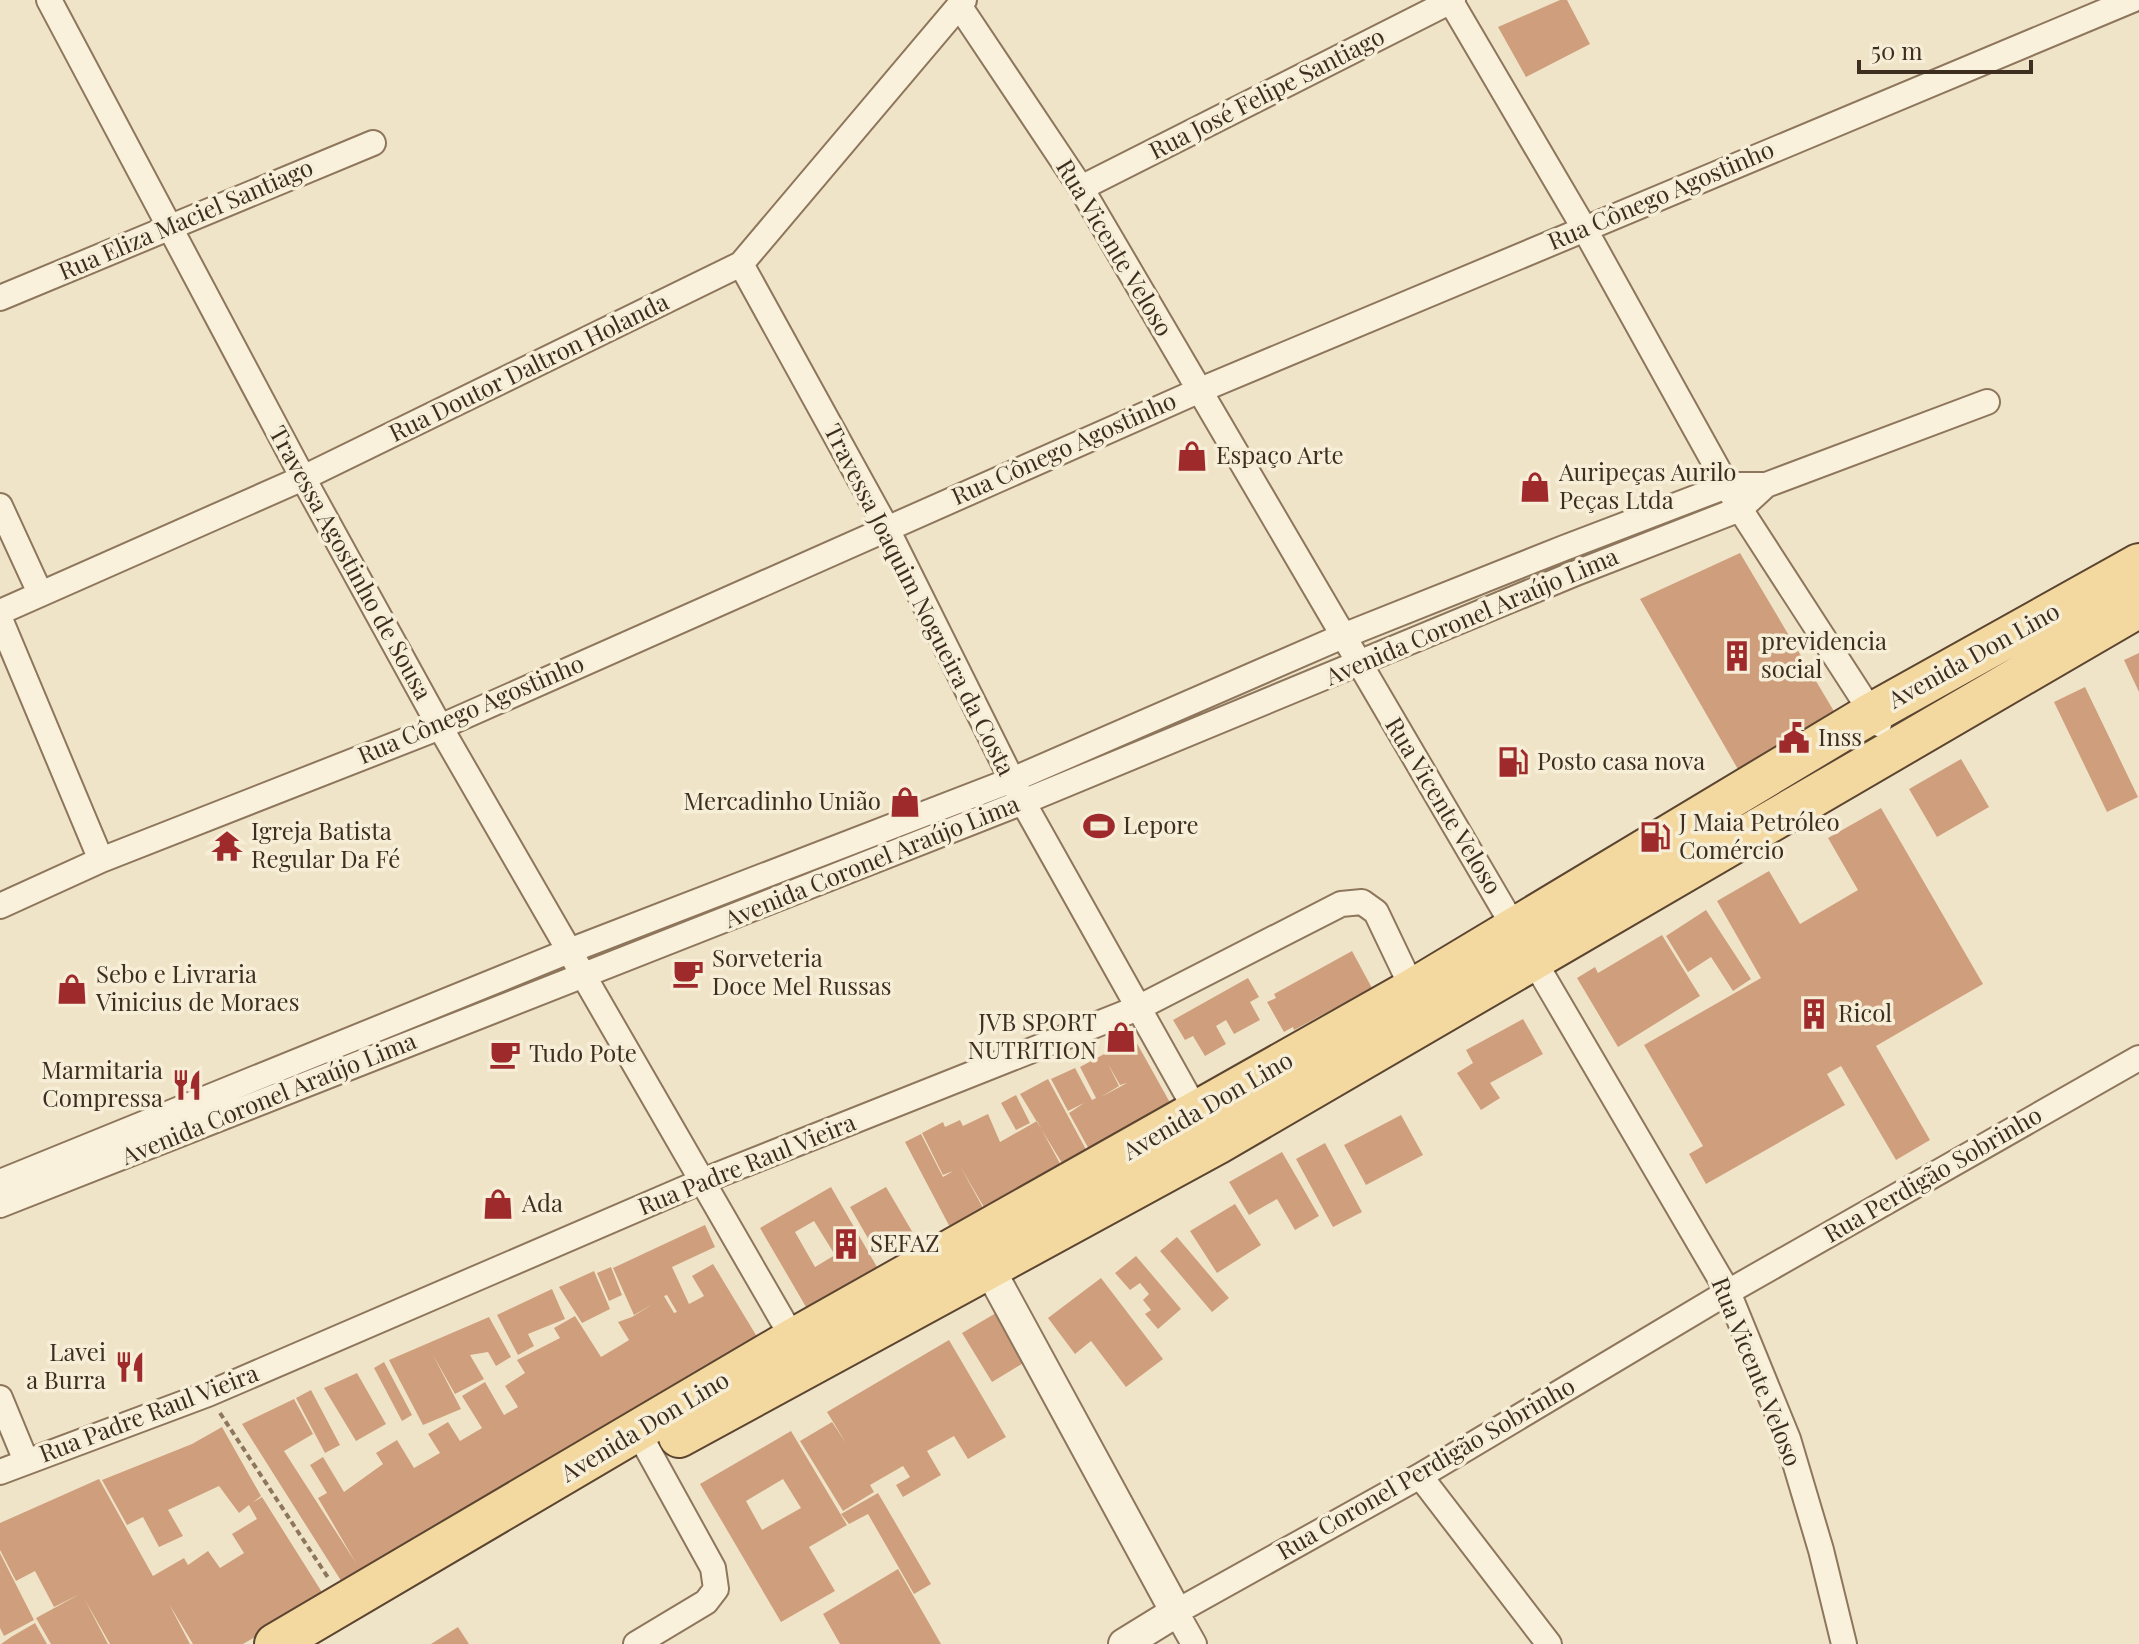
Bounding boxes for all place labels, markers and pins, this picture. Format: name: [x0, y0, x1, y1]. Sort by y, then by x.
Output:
place label: Espaço Arte: [1216, 438, 1344, 470]
shop icon: Espaço Arte: [1175, 439, 1209, 473]
place label: Auripeças Aurilo Peças Ltda: [1558, 455, 1736, 515]
shop icon: Auripeças Aurilo Peças Ltda: [1518, 470, 1552, 504]
place label: previdencia social: [1761, 624, 1887, 684]
building icon: previdencia social: [1720, 639, 1754, 673]
place label: Inss: [1818, 720, 1862, 752]
public building icon: Inss: [1777, 721, 1811, 755]
place label: Posto casa nova: [1537, 744, 1705, 776]
fuel station icon: Posto casa nova: [1496, 745, 1530, 779]
place label: Mercadinho União: [684, 784, 881, 816]
shop icon: Mercadinho União: [888, 785, 922, 819]
place label: J Maia Petróleo Comércio: [1678, 805, 1840, 865]
place label: Lepore: [1123, 808, 1199, 840]
sports icon: Lepore: [1082, 809, 1116, 843]
place label: Igreja Batista Regular Da Fé: [251, 814, 400, 874]
fuel station icon: J Maia Petróleo Comércio: [1638, 820, 1672, 854]
temple icon: Igreja Batista Regular Da Fé: [210, 829, 244, 863]
place label: Sorveteria Doce Mel Russas: [712, 941, 891, 1001]
cafe icon: Sorveteria Doce Mel Russas: [671, 956, 705, 990]
place label: Sebo e Livraria Vinicius de Moraes: [95, 957, 299, 1017]
shop icon: Sebo e Livraria Vinicius de Moraes: [55, 972, 89, 1006]
place label: Ricol: [1838, 996, 1892, 1028]
building icon: Ricol: [1797, 997, 1831, 1031]
place label: JVB SPORT NUTRITION: [968, 1005, 1097, 1065]
shop icon: JVB SPORT NUTRITION: [1104, 1020, 1138, 1054]
place label: Tudo Pote: [529, 1036, 637, 1068]
cafe icon: Tudo Pote: [488, 1037, 522, 1071]
place label: Marmitaria Compressa: [41, 1053, 163, 1113]
restaurant icon: Marmitaria Compressa: [170, 1068, 204, 1102]
place label: Ada: [521, 1186, 563, 1218]
shop icon: Ada: [481, 1187, 515, 1221]
place label: SEFAZ: [870, 1226, 940, 1258]
building icon: SEFAZ: [829, 1227, 863, 1261]
place label: Lavei a Burra: [26, 1335, 106, 1395]
restaurant icon: Lavei a Burra: [113, 1350, 147, 1384]

